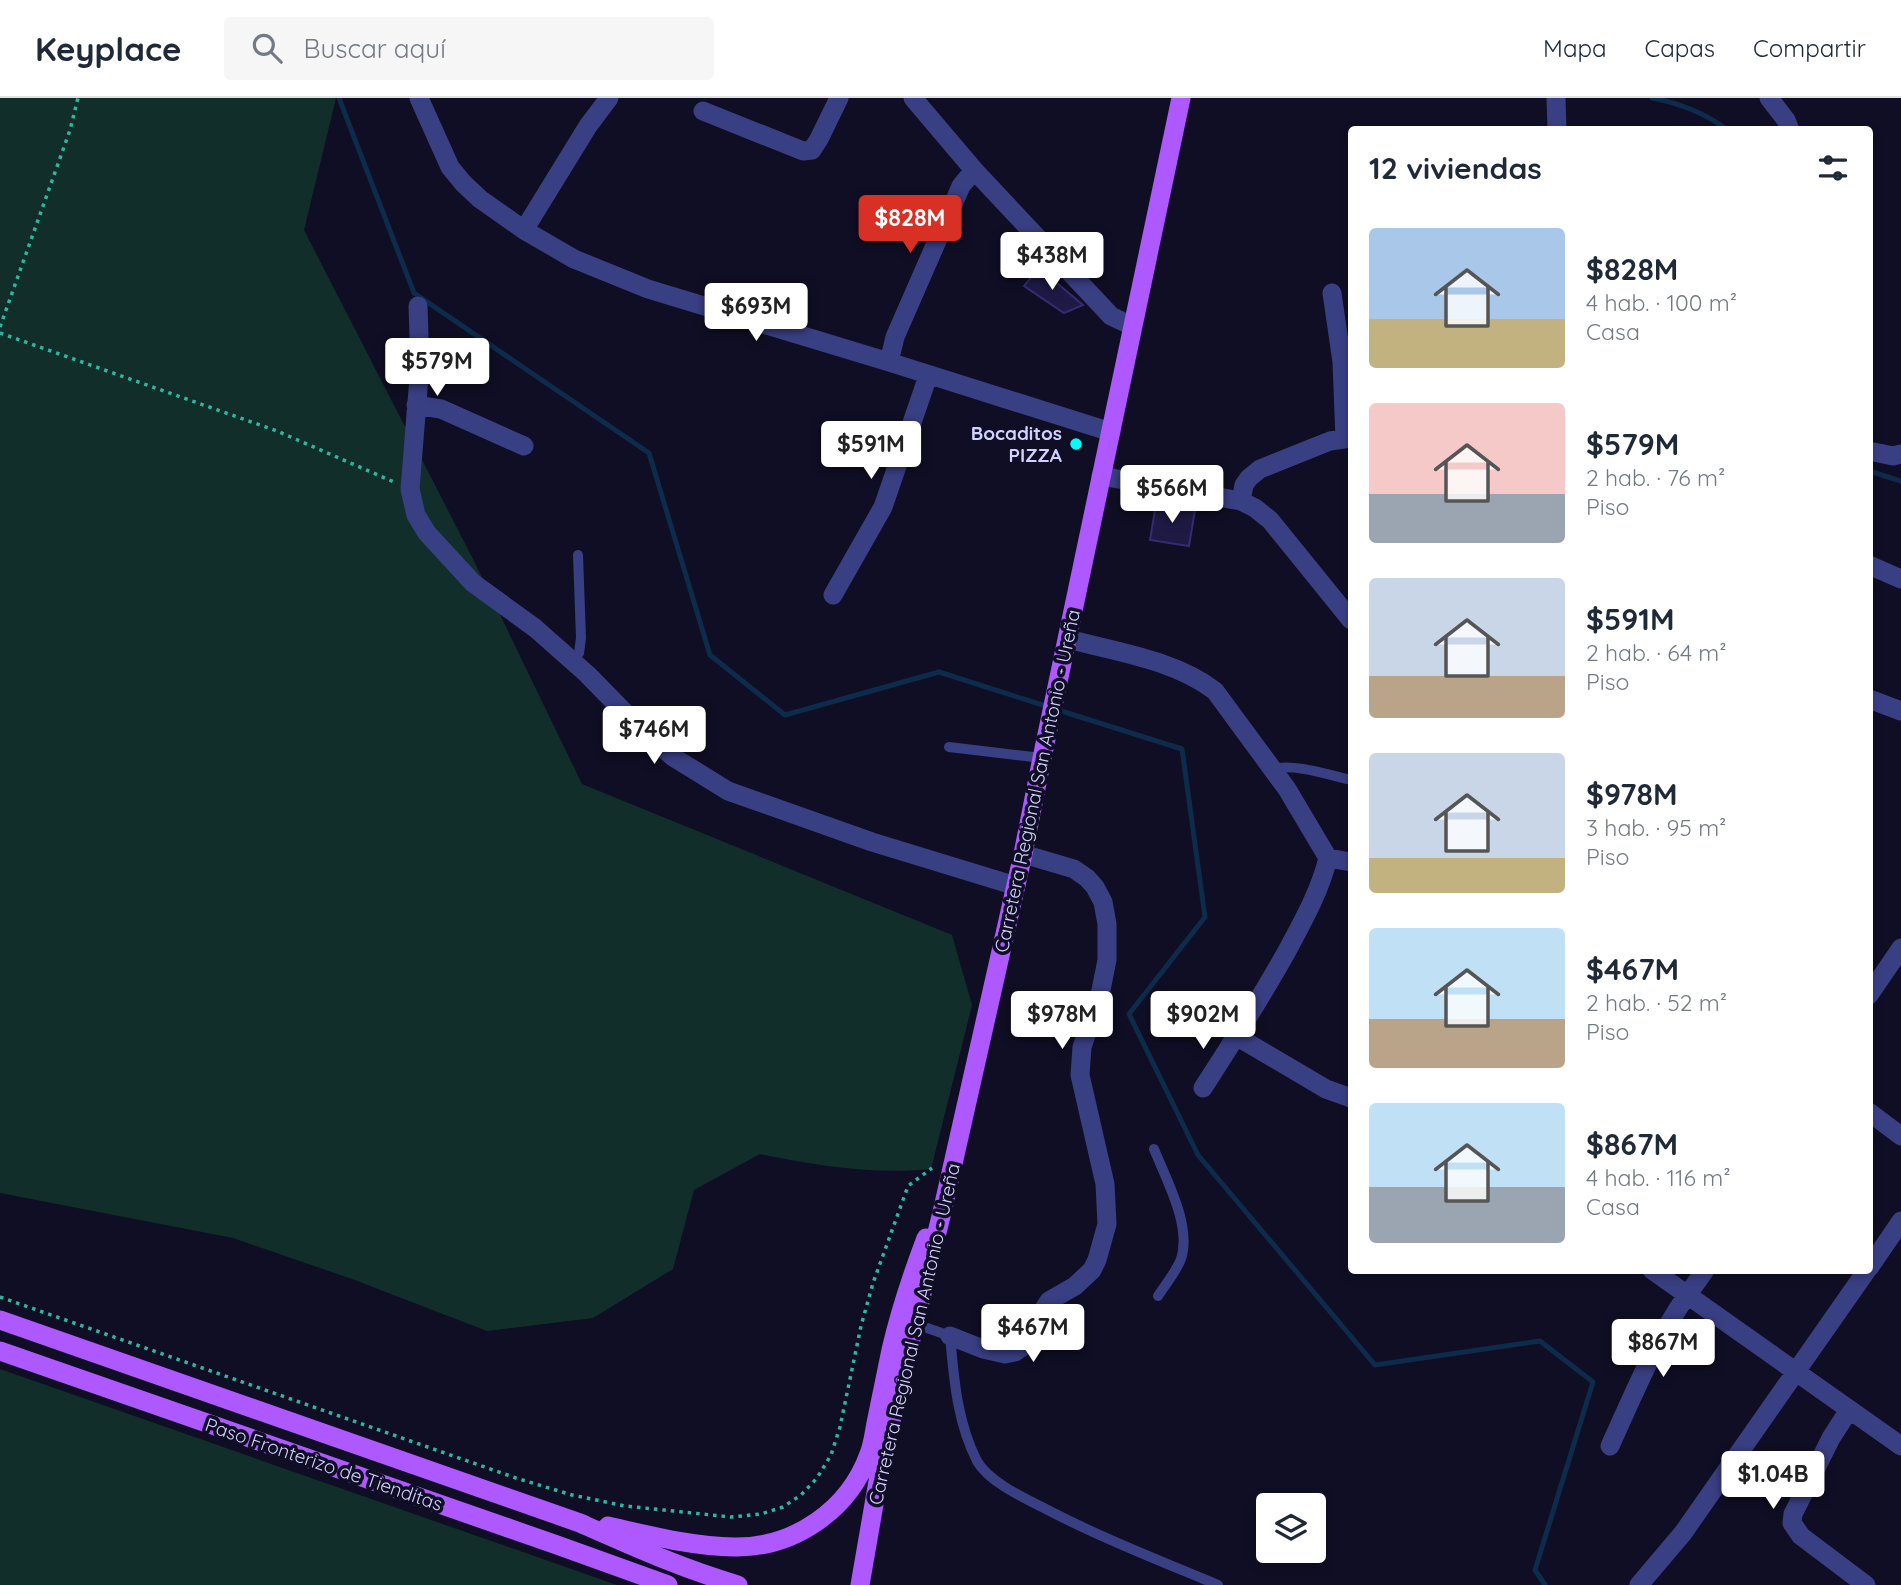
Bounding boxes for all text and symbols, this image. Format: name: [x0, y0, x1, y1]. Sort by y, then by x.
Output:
search box: [224, 17, 714, 80]
text: Keyplace: [35, 28, 182, 69]
icon: search: [248, 29, 286, 67]
text: Buscar aquí: [304, 32, 446, 65]
text: Mapa: [1543, 33, 1607, 63]
text: Capas: [1645, 33, 1715, 63]
text: Compartir: [1753, 33, 1866, 63]
text: 12 viviendas: [1369, 149, 1542, 187]
icon: filters: [1814, 149, 1852, 187]
pin: $828M: [861, 195, 959, 255]
text: $828M: [875, 203, 945, 232]
pin: $438M: [1003, 232, 1101, 292]
text: $438M: [1016, 240, 1088, 269]
text: $828M: [1586, 250, 1678, 288]
icon: home: [1425, 256, 1509, 340]
pin: $693M: [707, 284, 805, 343]
text: 4 hab. · 100 m²: [1586, 288, 1737, 317]
text: $693M: [721, 291, 791, 320]
text: Casa: [1586, 317, 1640, 346]
pin: $579M: [388, 338, 486, 398]
text: $579M: [401, 346, 473, 375]
place label: Bocaditos PIZZA: [971, 421, 1062, 467]
pin: $591M: [822, 422, 920, 481]
text: $579M: [1586, 425, 1679, 463]
text: $591M: [837, 429, 905, 458]
icon: home: [1425, 431, 1509, 515]
marker: Bocaditos PIZZA: [1068, 436, 1084, 452]
text: 2 hab. · 76 m²: [1586, 463, 1725, 492]
pin: $566M: [1123, 466, 1221, 525]
text: $566M: [1136, 473, 1208, 502]
text: Piso: [1586, 492, 1629, 521]
text: $591M: [1586, 600, 1674, 638]
icon: home: [1425, 606, 1509, 690]
street label: Carretera Regional San Antonio - Ureña: [989, 607, 1085, 955]
text: 2 hab. · 64 m²: [1586, 638, 1727, 667]
text: Piso: [1586, 667, 1629, 696]
pin: $746M: [605, 706, 703, 766]
text: $746M: [619, 714, 689, 743]
text: $978M: [1586, 775, 1678, 813]
icon: home: [1425, 781, 1509, 865]
text: 3 hab. · 95 m²: [1586, 813, 1726, 842]
text: Piso: [1586, 842, 1629, 871]
text: $467M: [1586, 950, 1679, 988]
icon: home: [1425, 956, 1509, 1040]
text: 2 hab. · 52 m²: [1586, 988, 1727, 1017]
pin: $978M: [1013, 992, 1111, 1051]
pin: $902M: [1154, 992, 1252, 1051]
text: $978M: [1027, 999, 1097, 1028]
text: $902M: [1167, 999, 1239, 1028]
text: Piso: [1586, 1017, 1629, 1046]
text: $867M: [1586, 1125, 1678, 1163]
icon: home: [1425, 1131, 1509, 1215]
street label: Carretera Regional San Antonio - Ureña: [863, 1161, 965, 1507]
text: 4 hab. · 116 m²: [1586, 1163, 1731, 1192]
text: Casa: [1586, 1192, 1640, 1221]
pin: $467M: [984, 1304, 1082, 1364]
text: $467M: [997, 1312, 1069, 1341]
pin: $867M: [1614, 1320, 1712, 1379]
text: $867M: [1628, 1327, 1698, 1356]
street label: Paso Fronterizo de Tienditas: [202, 1412, 446, 1516]
pin: $1.04B: [1716, 1452, 1830, 1511]
text: $1.04B: [1737, 1459, 1809, 1488]
map controls: [1256, 1493, 1326, 1563]
button: layers: [1256, 1493, 1326, 1563]

